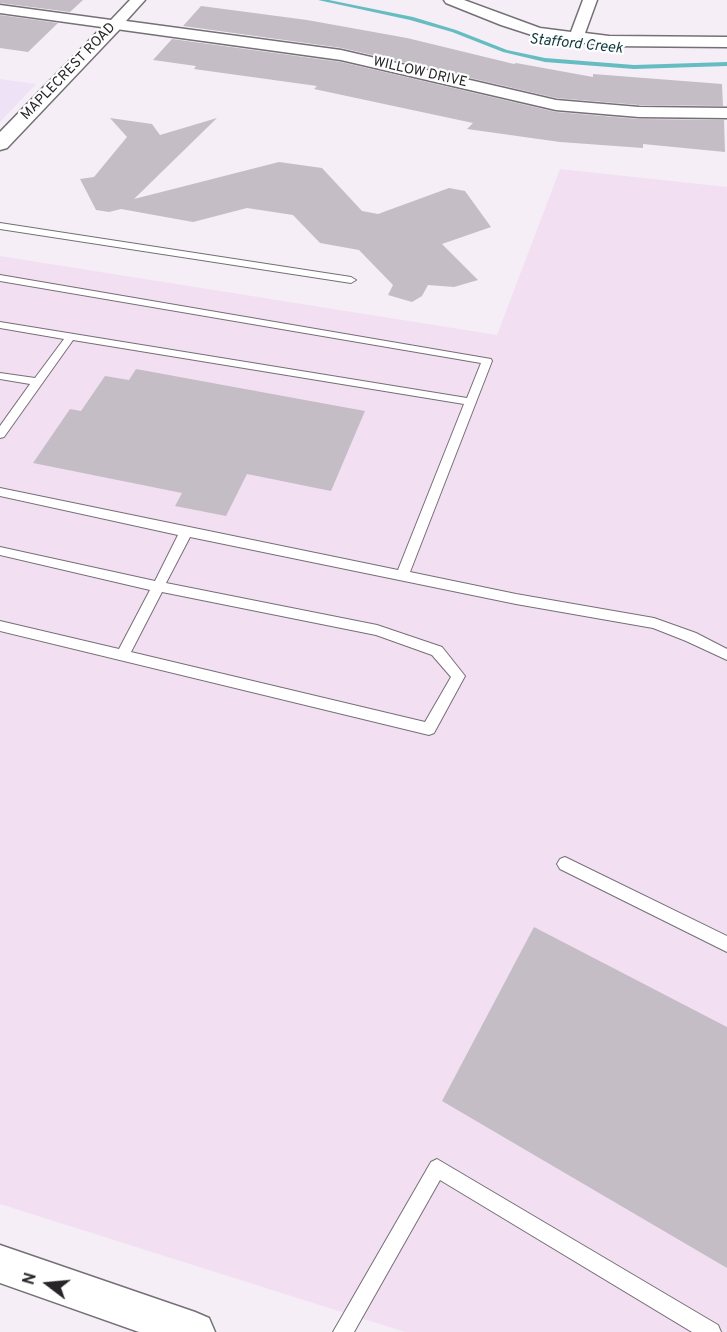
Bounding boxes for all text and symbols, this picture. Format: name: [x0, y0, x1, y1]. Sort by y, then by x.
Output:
street label: MAPLECREST ROAD: [18, 20, 120, 124]
water label: Stafford Creek: [528, 31, 624, 59]
street label: WILLOW DRIVE: [371, 54, 469, 92]
north arrow: [18, 1254, 78, 1314]
text: N: [19, 1271, 42, 1287]

